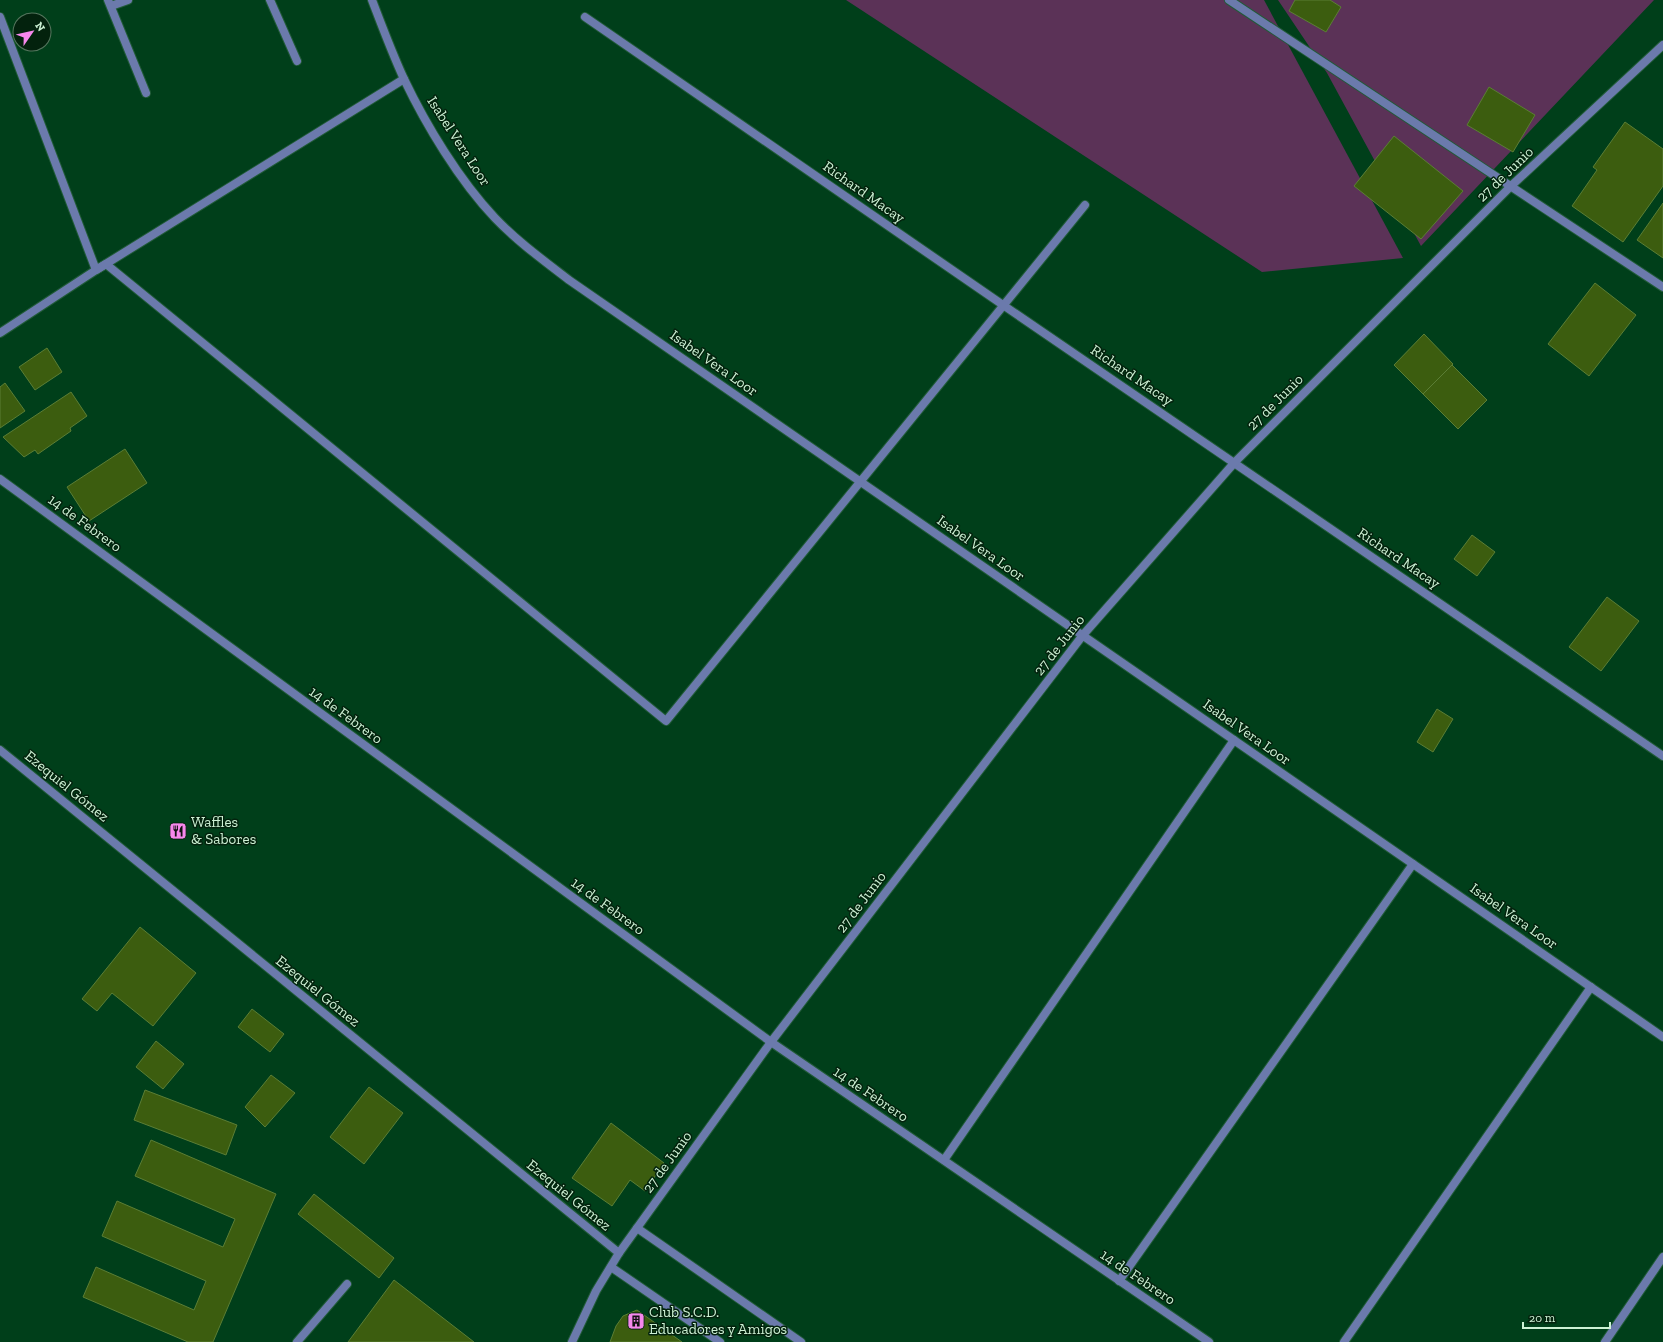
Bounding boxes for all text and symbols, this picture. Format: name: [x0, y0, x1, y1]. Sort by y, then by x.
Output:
north arrow: [12, 12, 52, 52]
text: N: [32, 20, 48, 34]
street label: Isabel Vera Loor: [423, 93, 495, 189]
street label: 27 de Junio: [1473, 142, 1537, 205]
street label: Richard Macay: [820, 157, 909, 227]
street label: Isabel Vera Loor: [667, 326, 761, 400]
street label: Richard Macay: [1087, 341, 1177, 409]
street label: 27 de Junio: [1243, 370, 1307, 434]
street label: 14 de Febrero: [45, 490, 125, 556]
street label: Isabel Vera Loor: [934, 511, 1028, 585]
street label: Richard Macay: [1354, 524, 1444, 592]
street label: 27 de Junio: [1030, 611, 1088, 679]
street label: 14 de Febrero: [306, 682, 386, 748]
street label: Isabel Vera Loor: [1200, 695, 1294, 769]
street label: Ezequiel Gómez: [21, 747, 113, 825]
place label: Waffles & Sabores: [191, 813, 256, 848]
restaurant icon: Waffles & Sabores: [168, 821, 188, 841]
street label: 27 de Junio: [832, 868, 890, 936]
street label: 14 de Febrero: [568, 873, 648, 939]
street label: Isabel Vera Loor: [1467, 879, 1561, 953]
street label: Ezequiel Gómez: [272, 952, 364, 1030]
street label: 14 de Febrero: [830, 1062, 912, 1126]
street label: 27 de Junio: [639, 1127, 696, 1196]
street label: Ezequiel Gómez: [523, 1156, 615, 1234]
street label: 14 de Febrero: [1097, 1245, 1179, 1309]
place label: Club S.C.D. Educadores y Amigos: [649, 1303, 787, 1338]
scale bar: [1523, 1304, 1610, 1330]
building icon: Club S.C.D. Educadores y Amigos: [626, 1311, 646, 1331]
text: 20 m: [1529, 1311, 1556, 1325]

